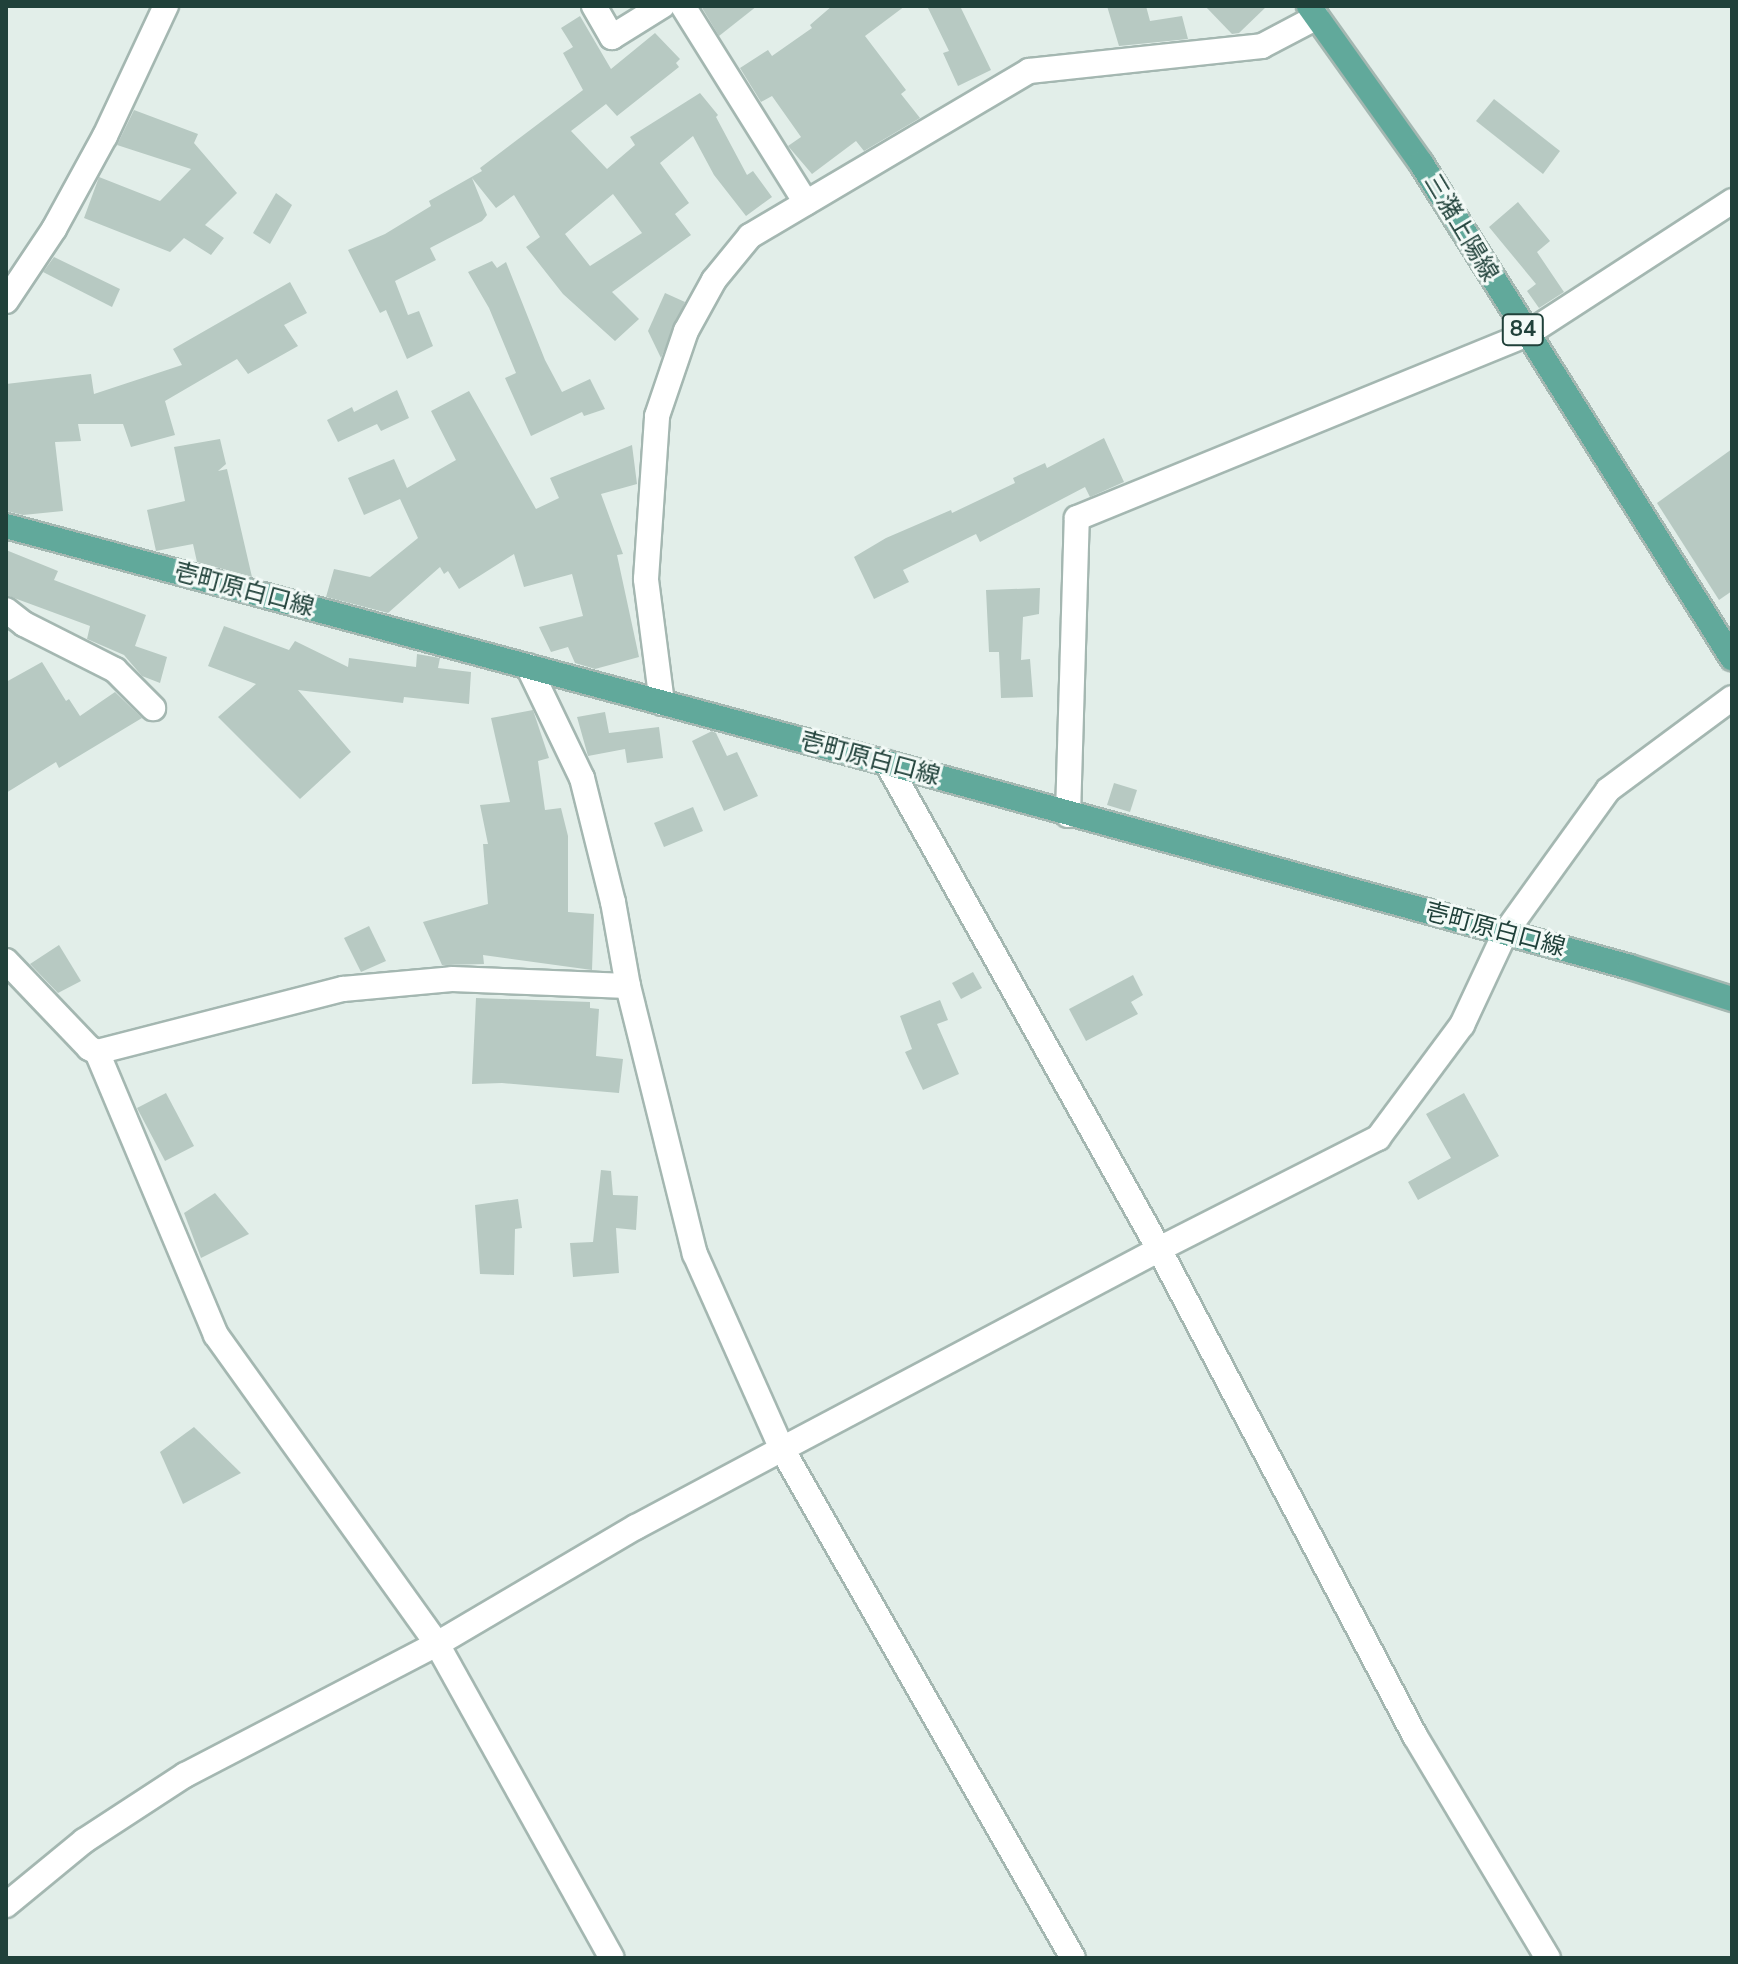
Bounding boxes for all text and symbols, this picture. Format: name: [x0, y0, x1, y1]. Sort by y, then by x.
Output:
street label: 三潴上陽線: [1418, 169, 1504, 287]
road number: 84: [1501, 312, 1545, 348]
street label: 壱町原白口線: [171, 557, 317, 623]
street label: 壱町原白口線: [797, 726, 943, 792]
street label: 壱町原白口線: [1422, 897, 1568, 963]

